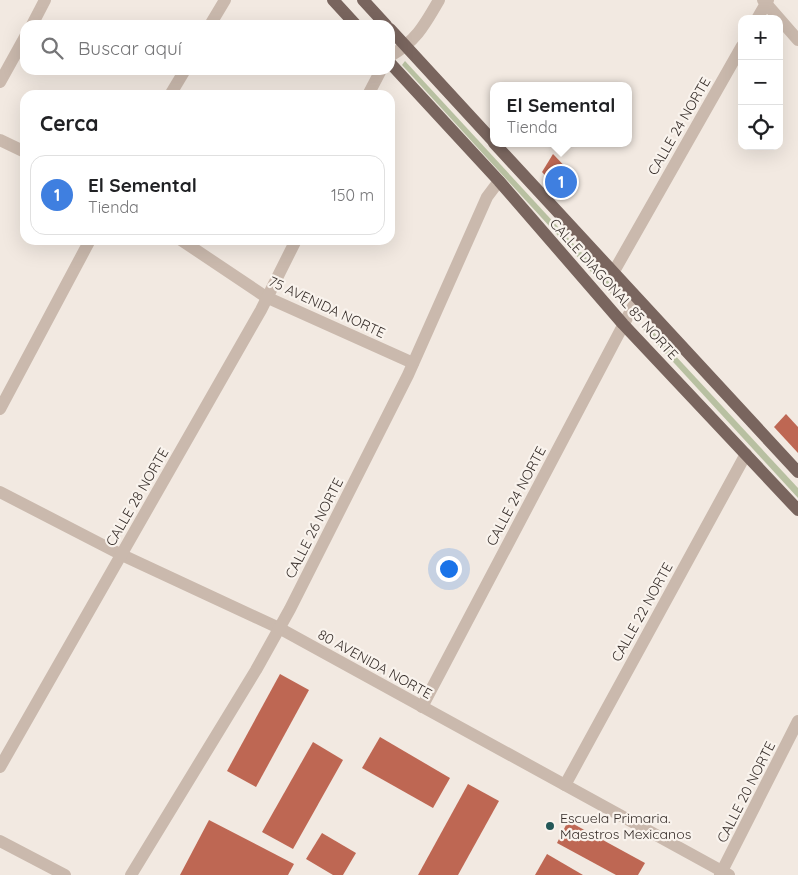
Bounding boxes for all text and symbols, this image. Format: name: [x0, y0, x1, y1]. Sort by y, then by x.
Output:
map controls: [738, 15, 783, 150]
button: +: [738, 15, 783, 60]
search box: [20, 20, 395, 75]
icon: search: [38, 34, 66, 62]
text: Buscar aquí: [78, 36, 182, 60]
button: −: [738, 60, 783, 105]
street label: CALLE 24 NORTE: [644, 74, 714, 178]
popup: [490, 82, 632, 147]
text: El Semental: [507, 93, 615, 117]
button: locate: [738, 105, 783, 150]
text: Cerca: [40, 110, 98, 136]
text: Tienda: [507, 117, 557, 137]
pin: 1: [545, 163, 577, 201]
text: El Semental: [88, 173, 197, 197]
text: 1: [54, 185, 60, 205]
text: 150 m: [331, 185, 374, 205]
text: Tienda: [88, 197, 139, 217]
street label: CALLE DIAGONAL 85 NORTE: [546, 215, 682, 363]
street label: 75 AVENIDA NORTE: [266, 272, 388, 342]
street label: CALLE 24 NORTE: [482, 443, 550, 549]
street label: CALLE 28 NORTE: [102, 445, 172, 549]
street label: CALLE 26 NORTE: [281, 475, 347, 581]
your location: [436, 556, 462, 582]
street label: CALLE 22 NORTE: [607, 559, 677, 665]
street label: 80 AVENIDA NORTE: [315, 625, 435, 703]
street label: CALLE 20 NORTE: [713, 738, 779, 846]
place label: Escuela Primaria. Maestros Mexicanos: [560, 809, 691, 843]
marker: Escuela Primaria. Maestros Mexicanos: [544, 820, 556, 832]

